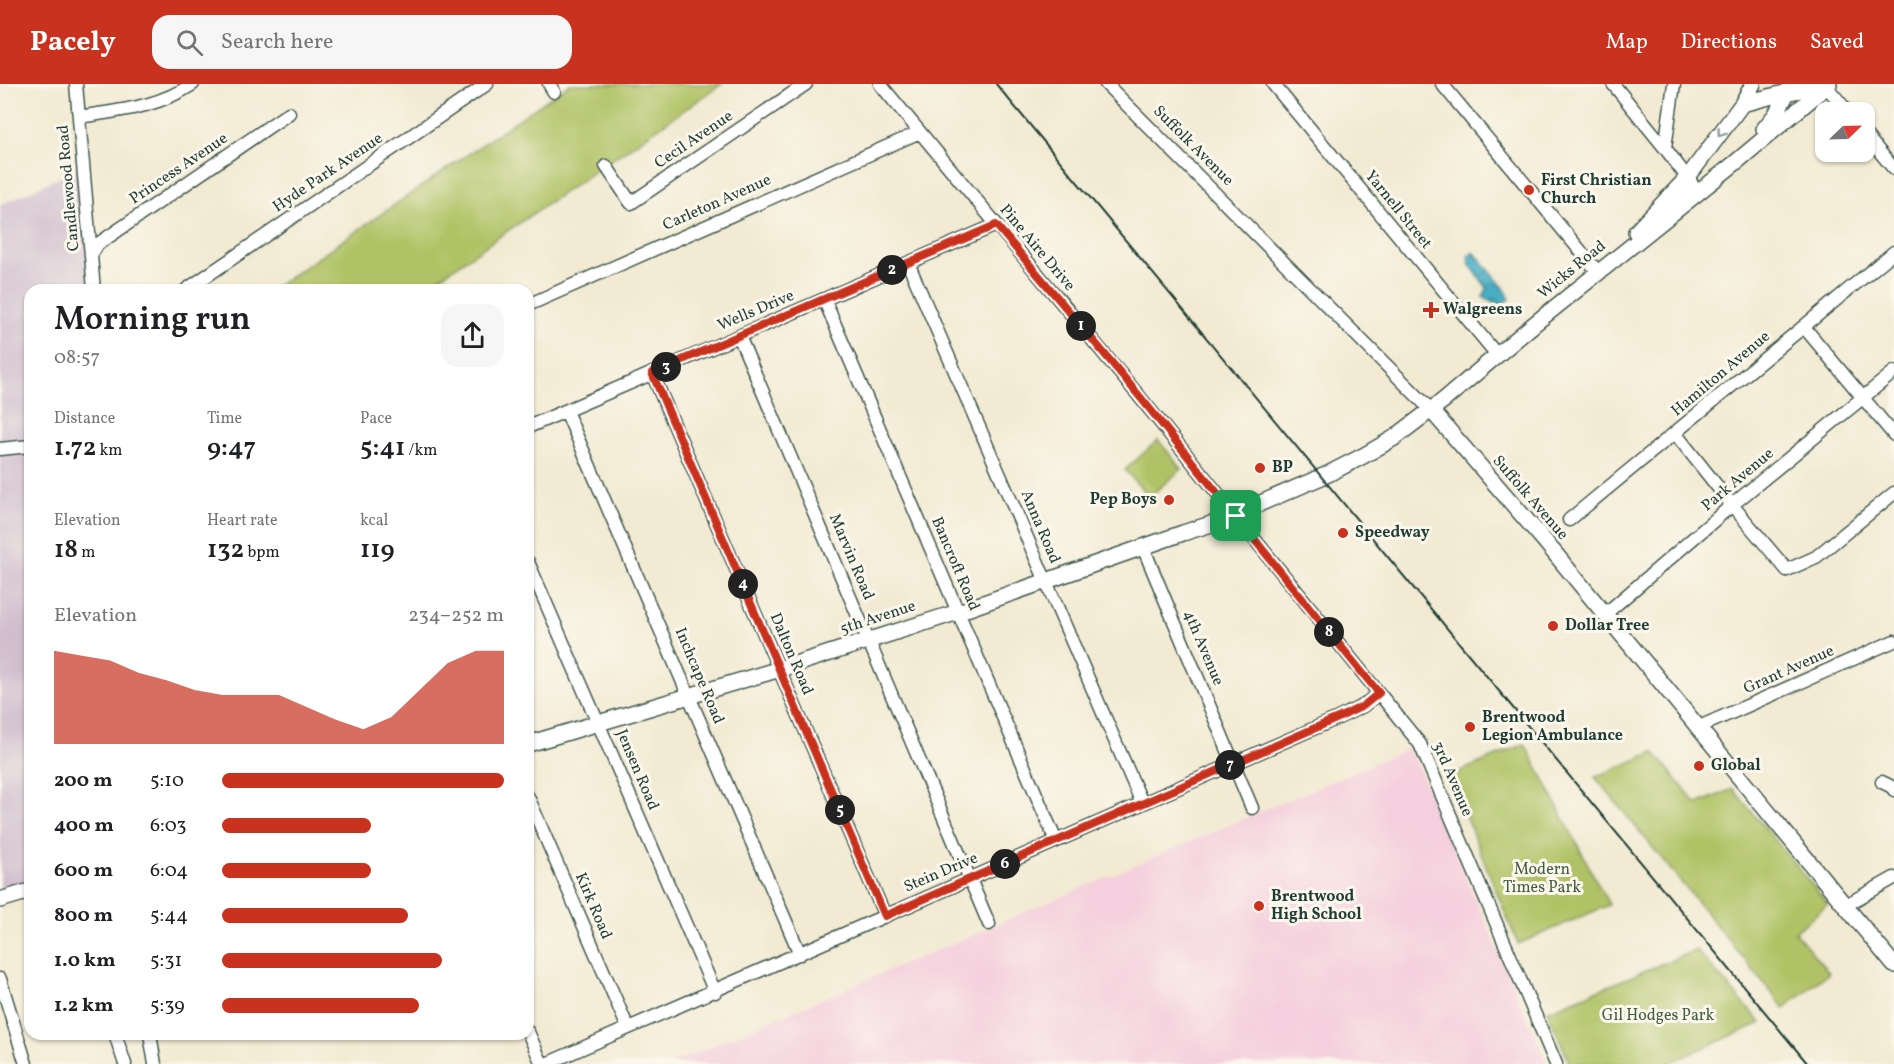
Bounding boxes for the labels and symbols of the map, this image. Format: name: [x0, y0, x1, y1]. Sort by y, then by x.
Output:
street label: Suffolk Avenue: [1148, 101, 1238, 191]
north arrow: [1815, 102, 1875, 162]
street label: Cecil Avenue: [650, 106, 738, 174]
street label: Candlewood Road: [53, 124, 85, 252]
one-way arrow: [1717, 126, 1728, 137]
street label: Princess Avenue: [125, 128, 233, 210]
street label: Hyde Park Avenue: [269, 128, 387, 218]
street label: Yarnell Street: [1359, 166, 1437, 254]
street label: Carleton Avenue: [659, 169, 775, 237]
place label: First Christian Church: [1541, 170, 1652, 210]
marker: First Christian Church: [1522, 183, 1536, 197]
street label: Pine Aire Drive: [994, 200, 1080, 296]
street label: Wicks Road: [1533, 236, 1611, 304]
pin: 2: [877, 255, 907, 285]
street label: Wells Drive: [714, 285, 798, 337]
place label: Walgreens: [1443, 299, 1523, 321]
marker: Walgreens: [1424, 303, 1438, 317]
pin: 1: [1066, 311, 1096, 341]
street label: Hamilton Avenue: [1667, 326, 1775, 422]
pin: 3: [651, 352, 681, 382]
street label: Park Avenue: [1697, 443, 1779, 517]
street label: Suffolk Avenue: [1487, 451, 1573, 545]
place label: BP: [1272, 457, 1293, 479]
marker: BP: [1253, 461, 1267, 475]
street label: Anna Road: [1015, 487, 1065, 567]
place label: Pep Boys: [1090, 489, 1157, 511]
pin: [1210, 490, 1261, 541]
marker: Pep Boys: [1162, 493, 1176, 507]
street label: Marvin Road: [823, 510, 879, 604]
street label: Bancroft Road: [925, 514, 985, 614]
place label: Speedway: [1355, 522, 1430, 544]
marker: Speedway: [1336, 526, 1350, 540]
pin: 4: [728, 569, 758, 599]
street label: 5th Avenue: [837, 595, 919, 641]
street label: 4th Avenue: [1177, 607, 1229, 689]
street label: Dalton Road: [764, 610, 818, 698]
place label: Dollar Tree: [1565, 615, 1649, 637]
pin: 8: [1314, 617, 1344, 647]
marker: Dollar Tree: [1546, 619, 1560, 633]
street label: Inchcape Road: [669, 624, 729, 728]
street label: Grant Avenue: [1740, 640, 1838, 700]
place label: Brentwood Legion Ambulance: [1482, 707, 1623, 747]
marker: Brentwood Legion Ambulance: [1463, 720, 1477, 734]
street label: Jensen Road: [610, 726, 664, 814]
street label: 3rd Avenue: [1426, 738, 1478, 820]
pin: 7: [1215, 750, 1245, 780]
place label: Global: [1711, 755, 1761, 777]
marker: Global: [1692, 759, 1706, 773]
pin: 5: [825, 795, 855, 825]
street label: Stein Drive: [901, 848, 981, 898]
pin: 6: [990, 849, 1020, 879]
park label: Modern Times Park: [1503, 859, 1581, 899]
street label: Kirk Road: [569, 869, 617, 943]
place label: Brentwood High School: [1271, 886, 1362, 926]
marker: Brentwood High School: [1252, 899, 1266, 913]
park label: Gil Hodges Park: [1602, 1005, 1715, 1027]

